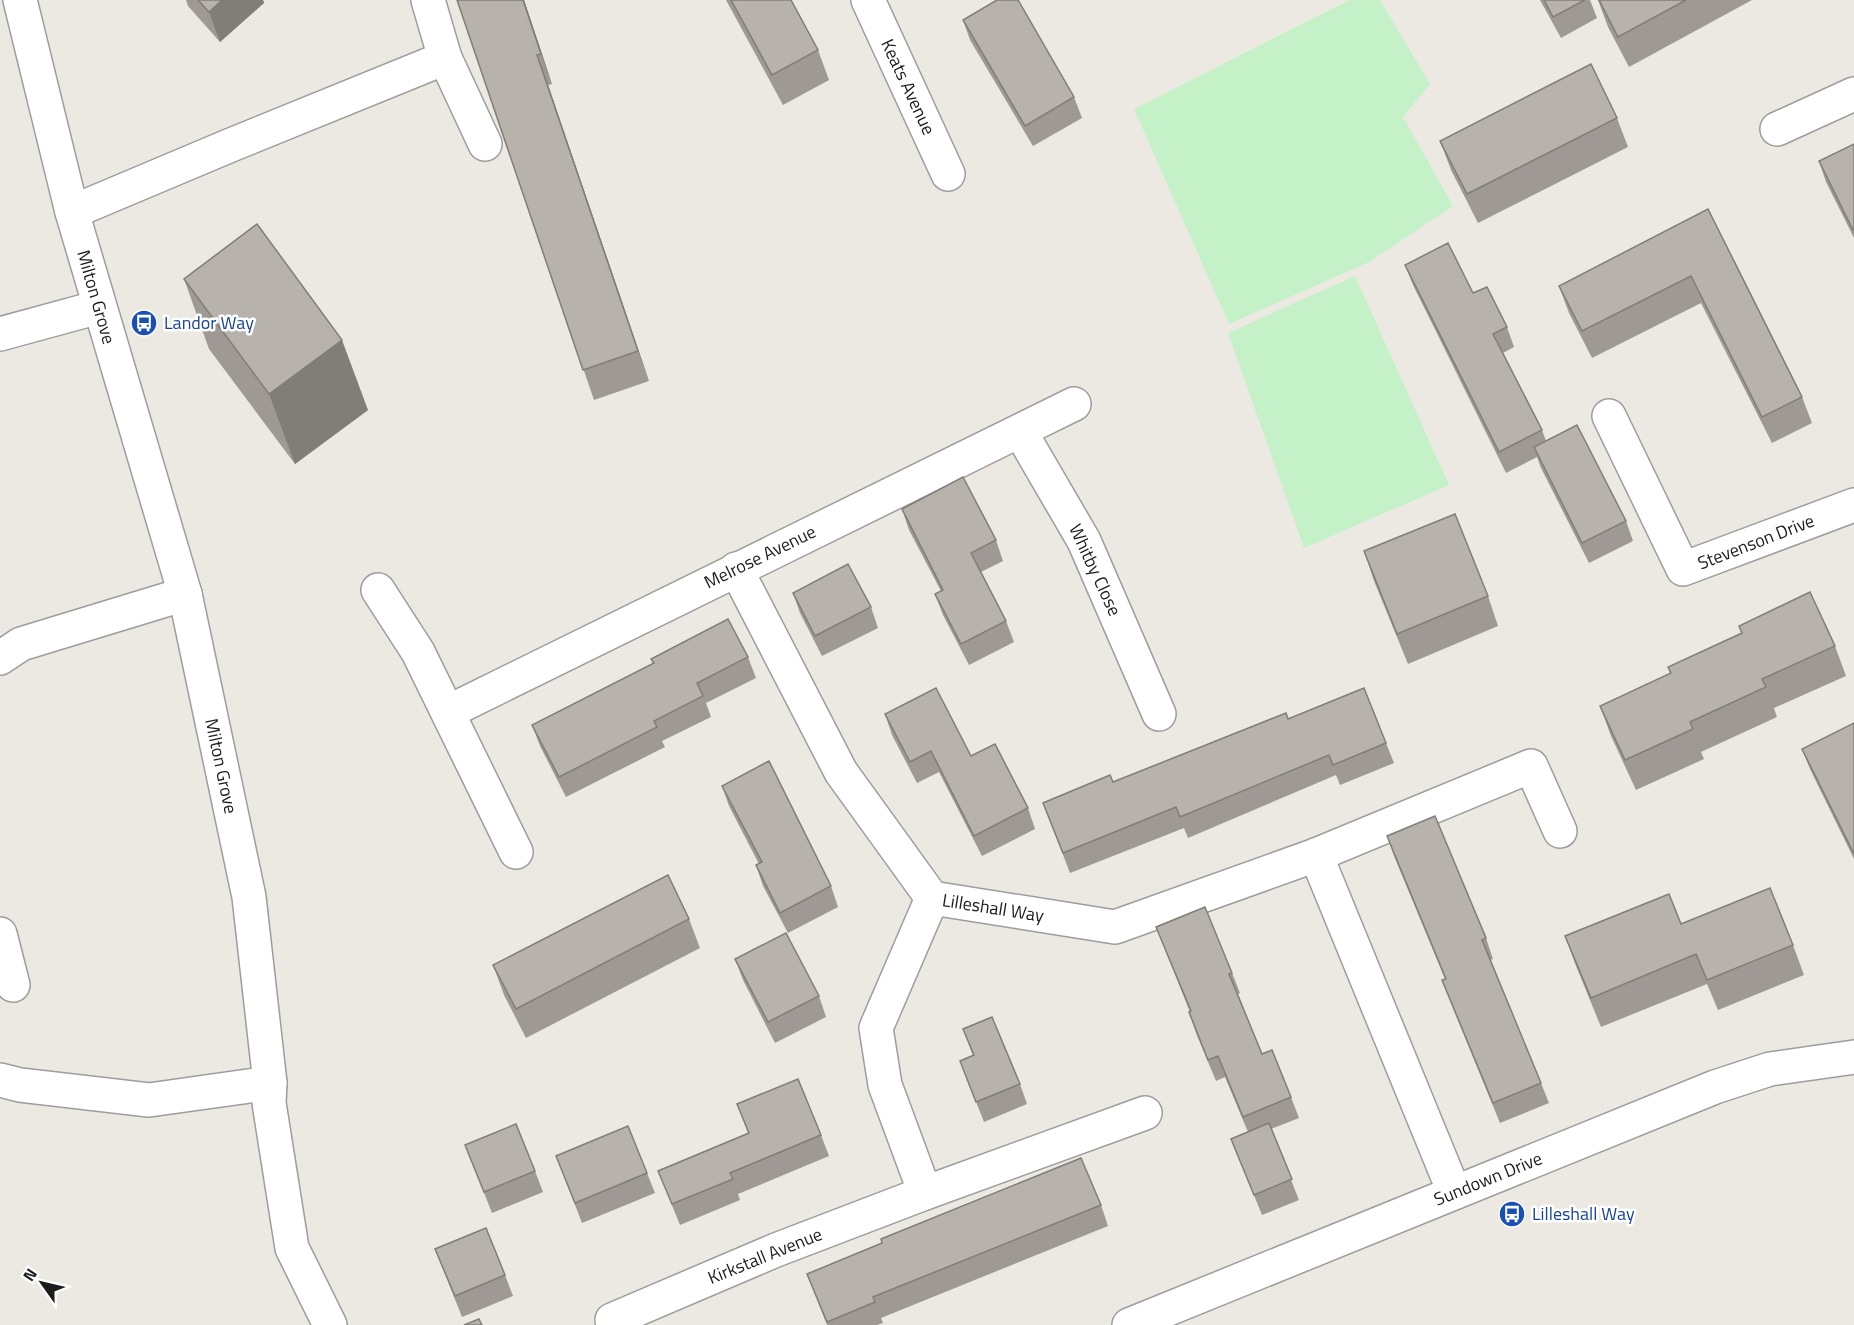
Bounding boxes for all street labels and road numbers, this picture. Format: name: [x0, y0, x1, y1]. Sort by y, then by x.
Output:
street label: Keats Avenue: [874, 34, 942, 139]
street label: Milton Grove: [70, 247, 123, 347]
street label: Stevenson Drive: [1694, 507, 1818, 576]
street label: Melrose Avenue: [699, 518, 820, 595]
street label: Whitby Close: [1062, 519, 1129, 620]
street label: Milton Grove: [198, 716, 245, 816]
street label: Lilleshall Way: [940, 886, 1046, 929]
street label: Sundown Drive: [1430, 1145, 1546, 1213]
street label: Kirkstall Avenue: [704, 1220, 826, 1291]

